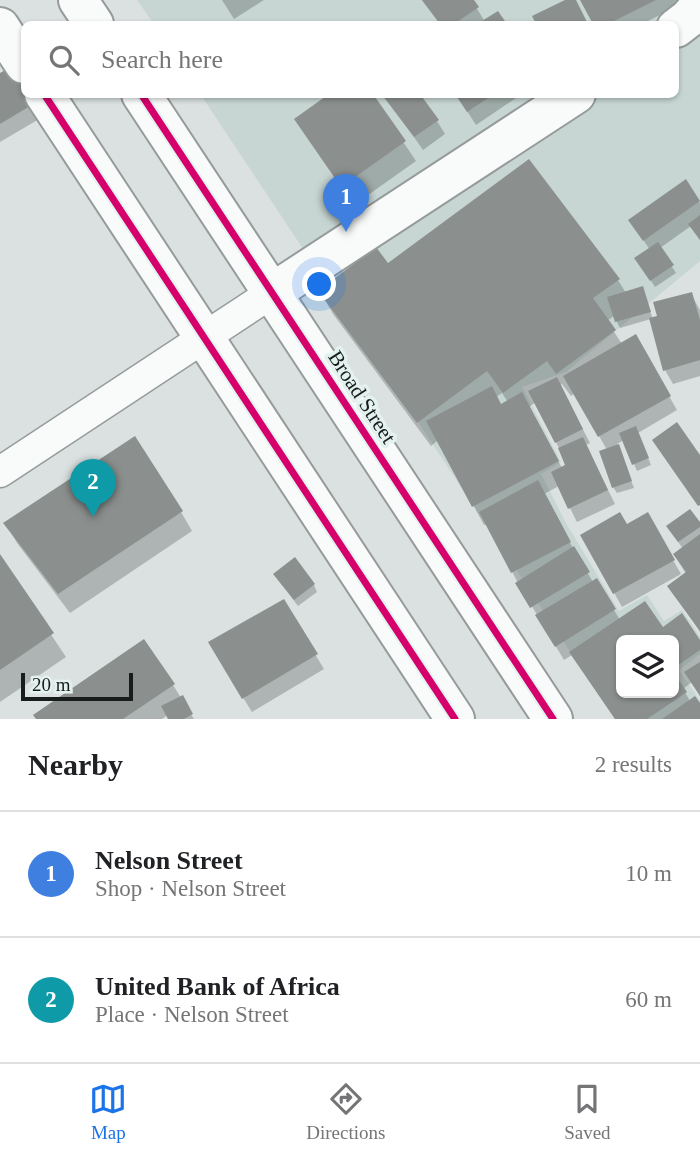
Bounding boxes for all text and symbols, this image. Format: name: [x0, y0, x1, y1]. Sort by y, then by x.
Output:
search box: [21, 21, 679, 98]
icon: search: [45, 41, 83, 79]
text: Search here: [101, 45, 223, 74]
pin: 1: [323, 174, 369, 232]
your location: [302, 267, 336, 301]
street label: Broad Street: [323, 346, 401, 448]
pin: 2: [70, 459, 116, 517]
map controls: [616, 635, 679, 698]
button: layers: [616, 635, 679, 698]
scale bar: [21, 670, 133, 702]
text: 20 m: [32, 674, 71, 695]
text: Nearby: [28, 748, 123, 781]
text: 2 results: [595, 752, 672, 777]
text: Nelson Street: [95, 846, 243, 875]
text: 1: [45, 861, 57, 886]
text: 10 m: [625, 861, 672, 886]
text: Shop · Nelson Street: [95, 876, 286, 901]
text: United Bank of Africa: [95, 972, 340, 1001]
text: 2: [45, 987, 57, 1012]
text: 60 m: [625, 987, 672, 1012]
text: Place · Nelson Street: [95, 1002, 289, 1027]
tab: Map: [89, 1080, 127, 1144]
tab: Directions: [306, 1080, 385, 1144]
tab: Saved: [564, 1080, 611, 1144]

